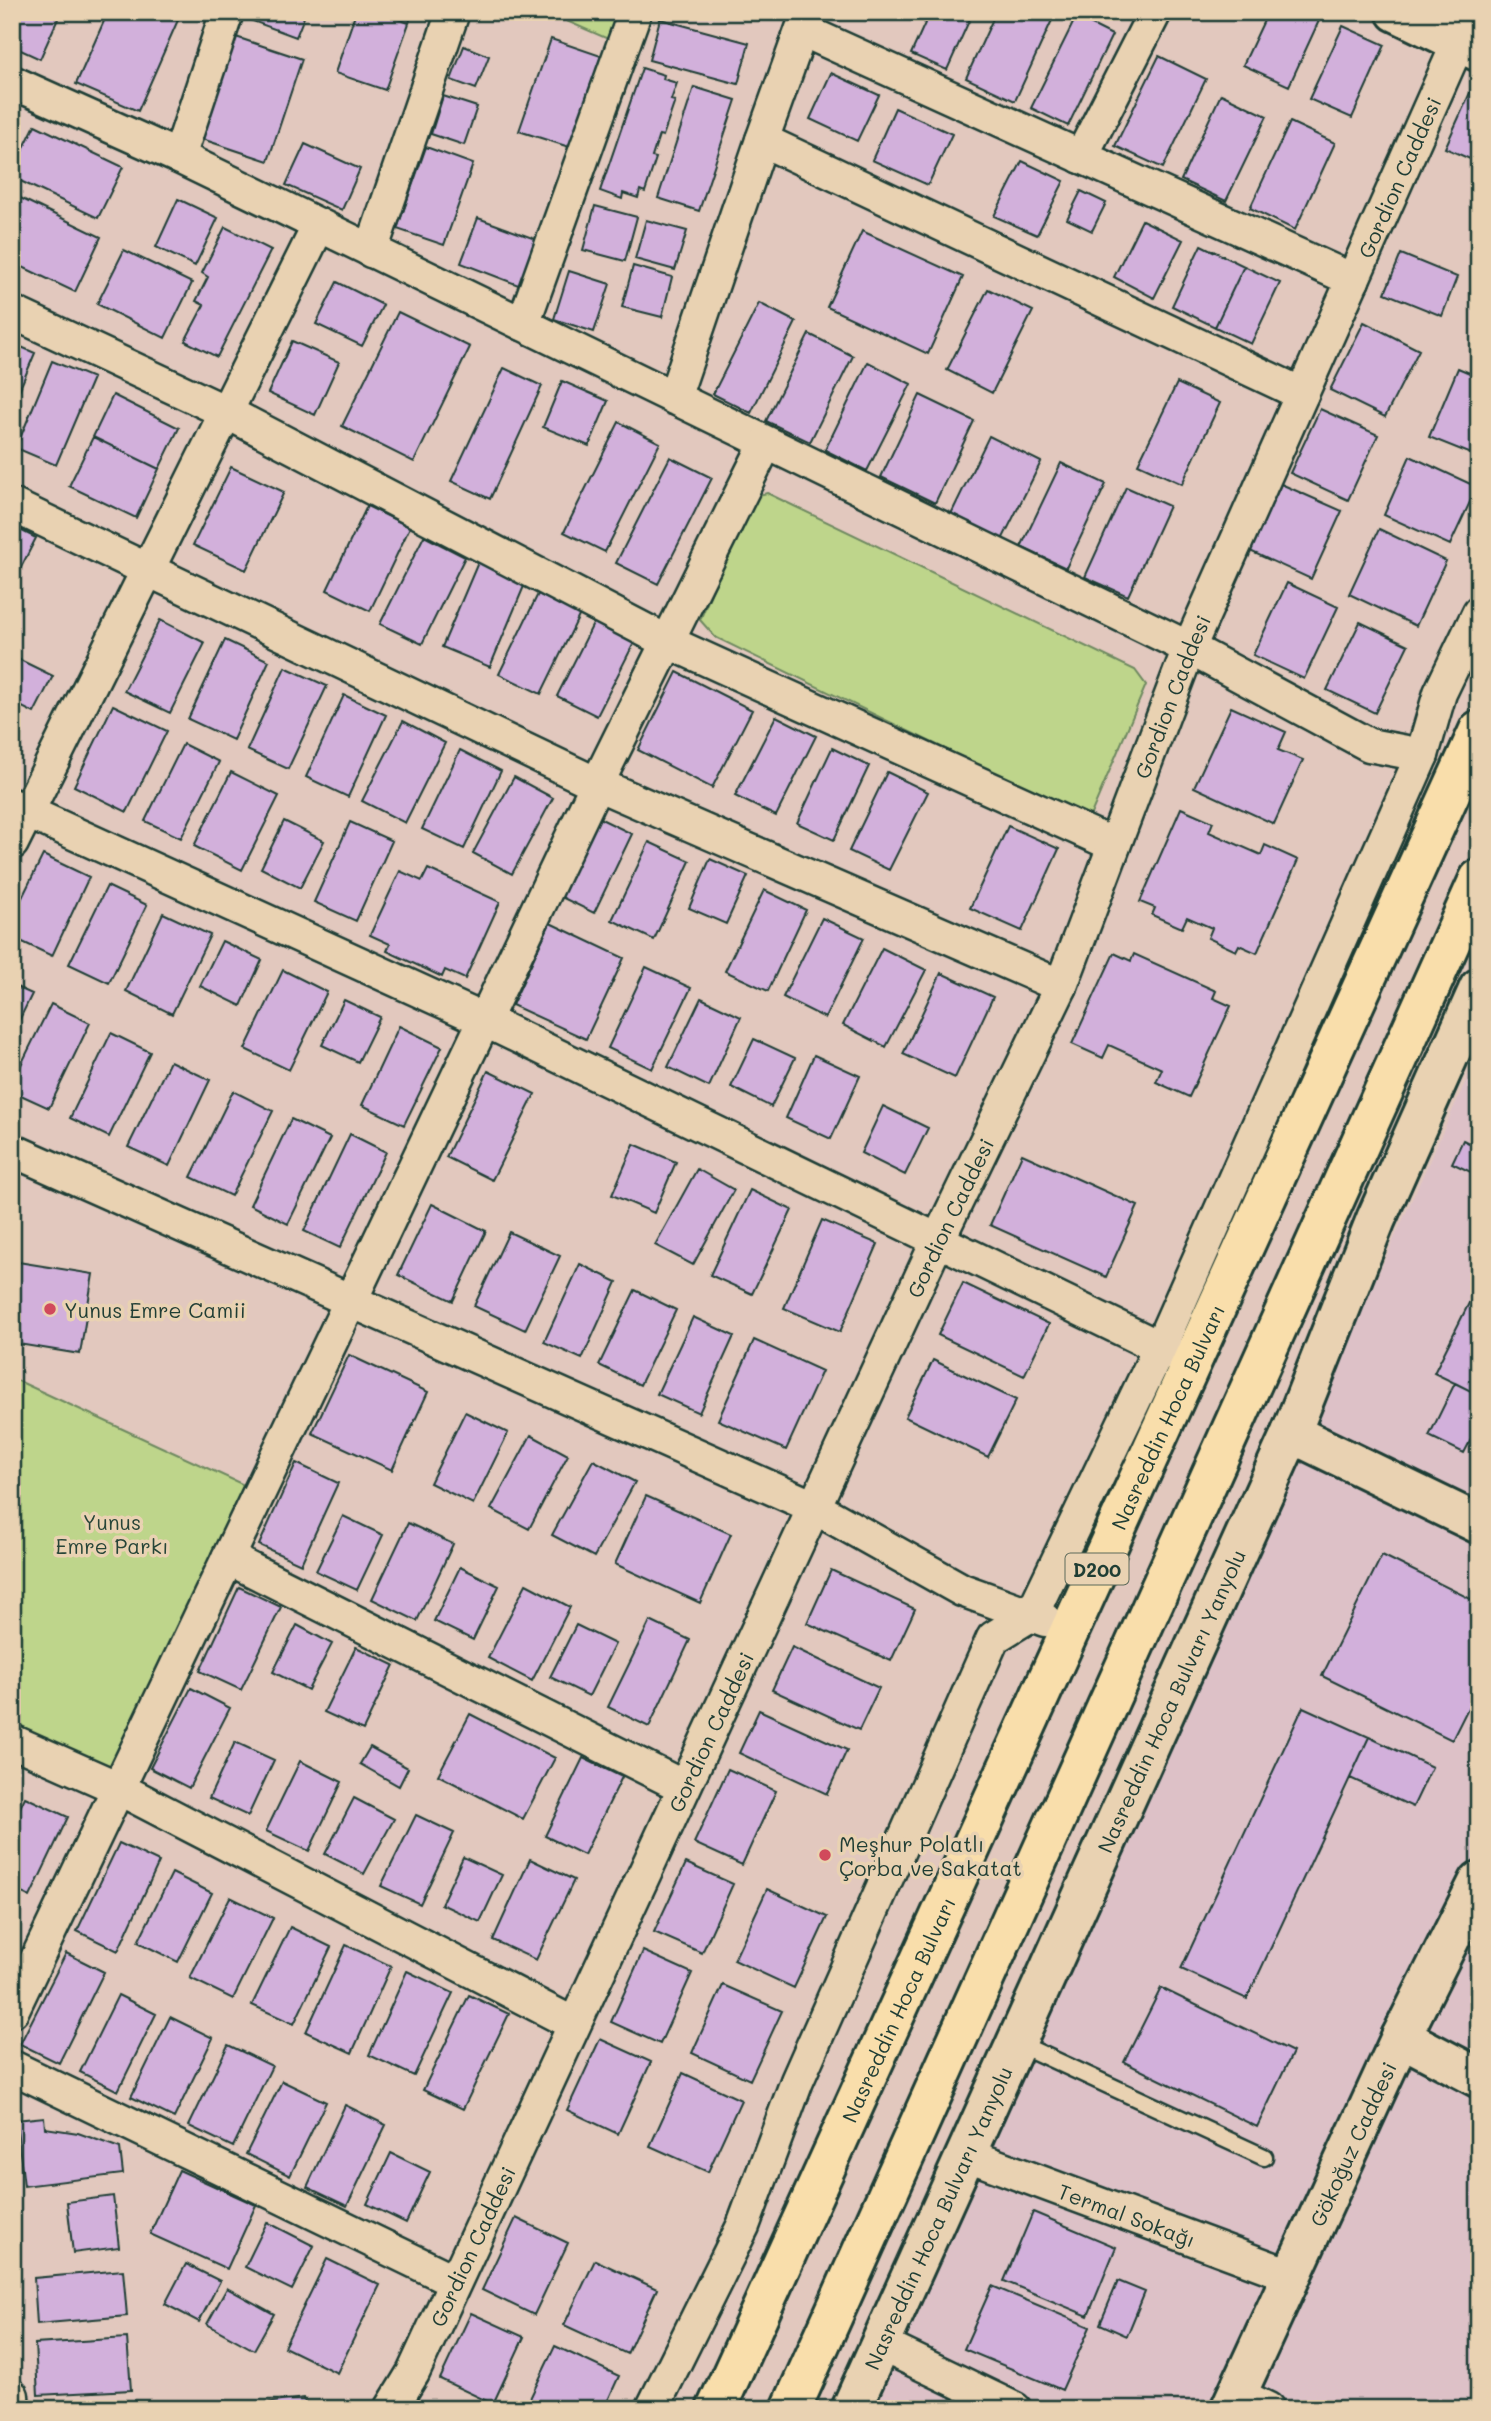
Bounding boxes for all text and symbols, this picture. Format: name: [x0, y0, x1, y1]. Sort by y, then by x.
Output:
street label: Gordion Caddesi: [1351, 92, 1446, 262]
street label: Gordion Caddesi: [1127, 610, 1216, 782]
street label: Gordion Caddesi: [900, 1133, 999, 1302]
place label: Yunus Emre Camii: [64, 1296, 246, 1323]
street label: Nasreddin Hoca Bulvarı: [1104, 1300, 1230, 1534]
marker: Yunus Emre Camii: [42, 1301, 58, 1317]
park label: Yunus Emre Parkı: [55, 1508, 169, 1559]
street label: Nasreddin Hoca Bulvarı Yanyolu: [1090, 1545, 1250, 1857]
road number: D200: [1066, 1554, 1128, 1584]
street label: Gordion Caddesi: [661, 1647, 759, 1816]
place label: Meşhur Polatlı Çorba ve Sakatat: [839, 1830, 1022, 1881]
marker: Meşhur Polatlı Çorba ve Sakatat: [817, 1847, 833, 1863]
street label: Nasreddin Hoca Bulvarı: [835, 1892, 961, 2126]
street label: Gökoğuz Caddesi: [1302, 2057, 1401, 2230]
street label: Nasreddin Hoca Bulvarı Yanyolu: [857, 2062, 1017, 2374]
street label: Gordion Caddesi: [423, 2162, 521, 2331]
street label: Termal Sokağı: [1055, 2177, 1200, 2252]

